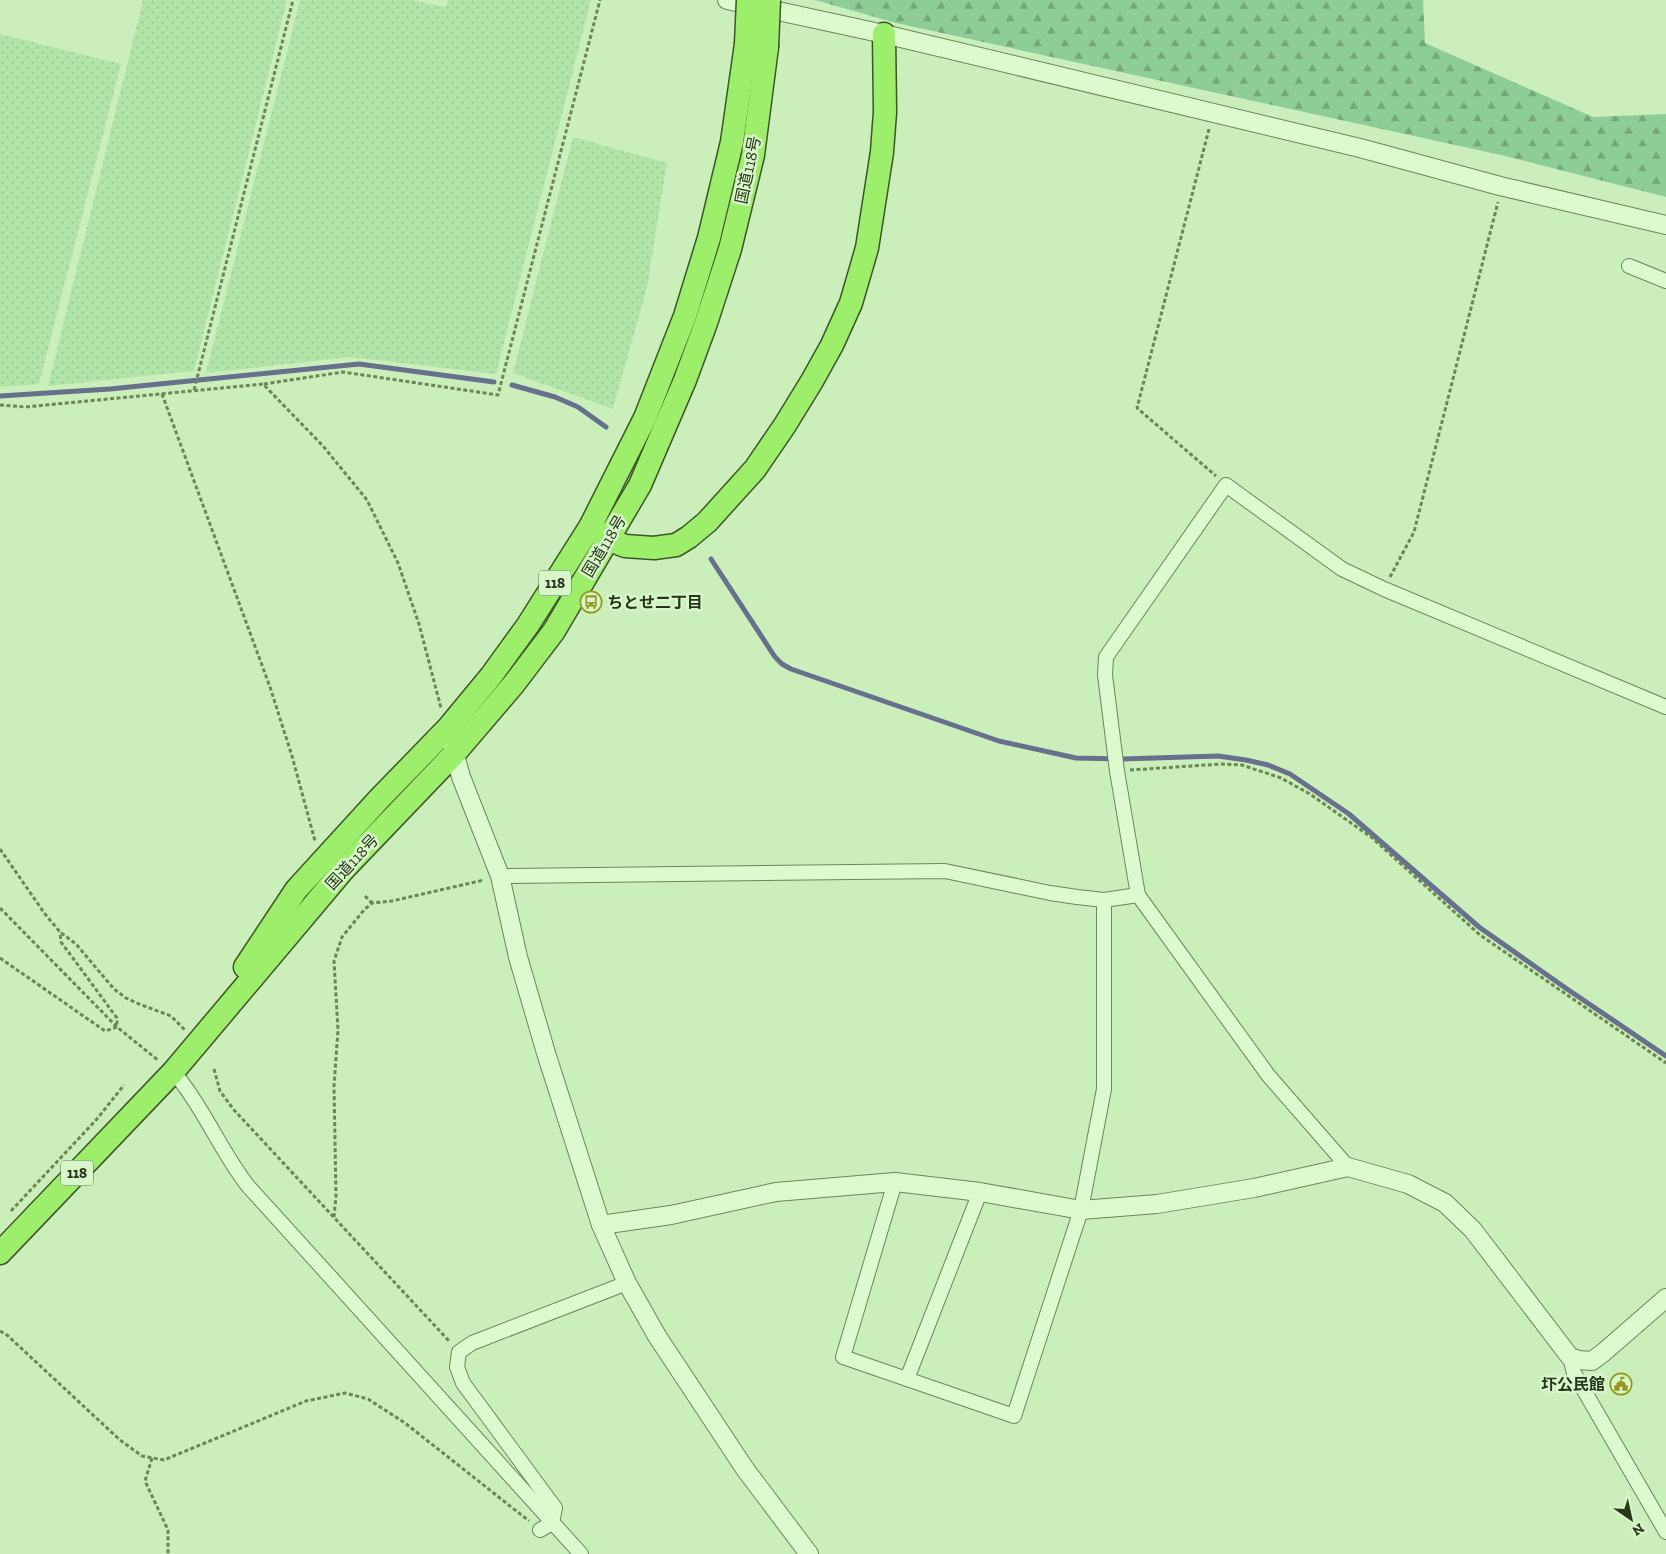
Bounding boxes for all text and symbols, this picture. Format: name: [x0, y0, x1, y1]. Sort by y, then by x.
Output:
street label: 国道118号: [732, 134, 764, 206]
street label: 国道118号: [578, 512, 630, 580]
road number: 118: [539, 570, 571, 596]
bus stop icon: ちとせ二丁目: [579, 590, 603, 614]
place label: ちとせ二丁目: [607, 593, 703, 612]
street label: 国道118号: [322, 830, 382, 894]
road number: 118: [61, 1160, 93, 1186]
public building icon: 圷公民館: [1609, 1372, 1633, 1396]
place label: 圷公民館: [1541, 1375, 1605, 1394]
north arrow: [1606, 1494, 1656, 1544]
text: N: [1629, 1519, 1647, 1540]

